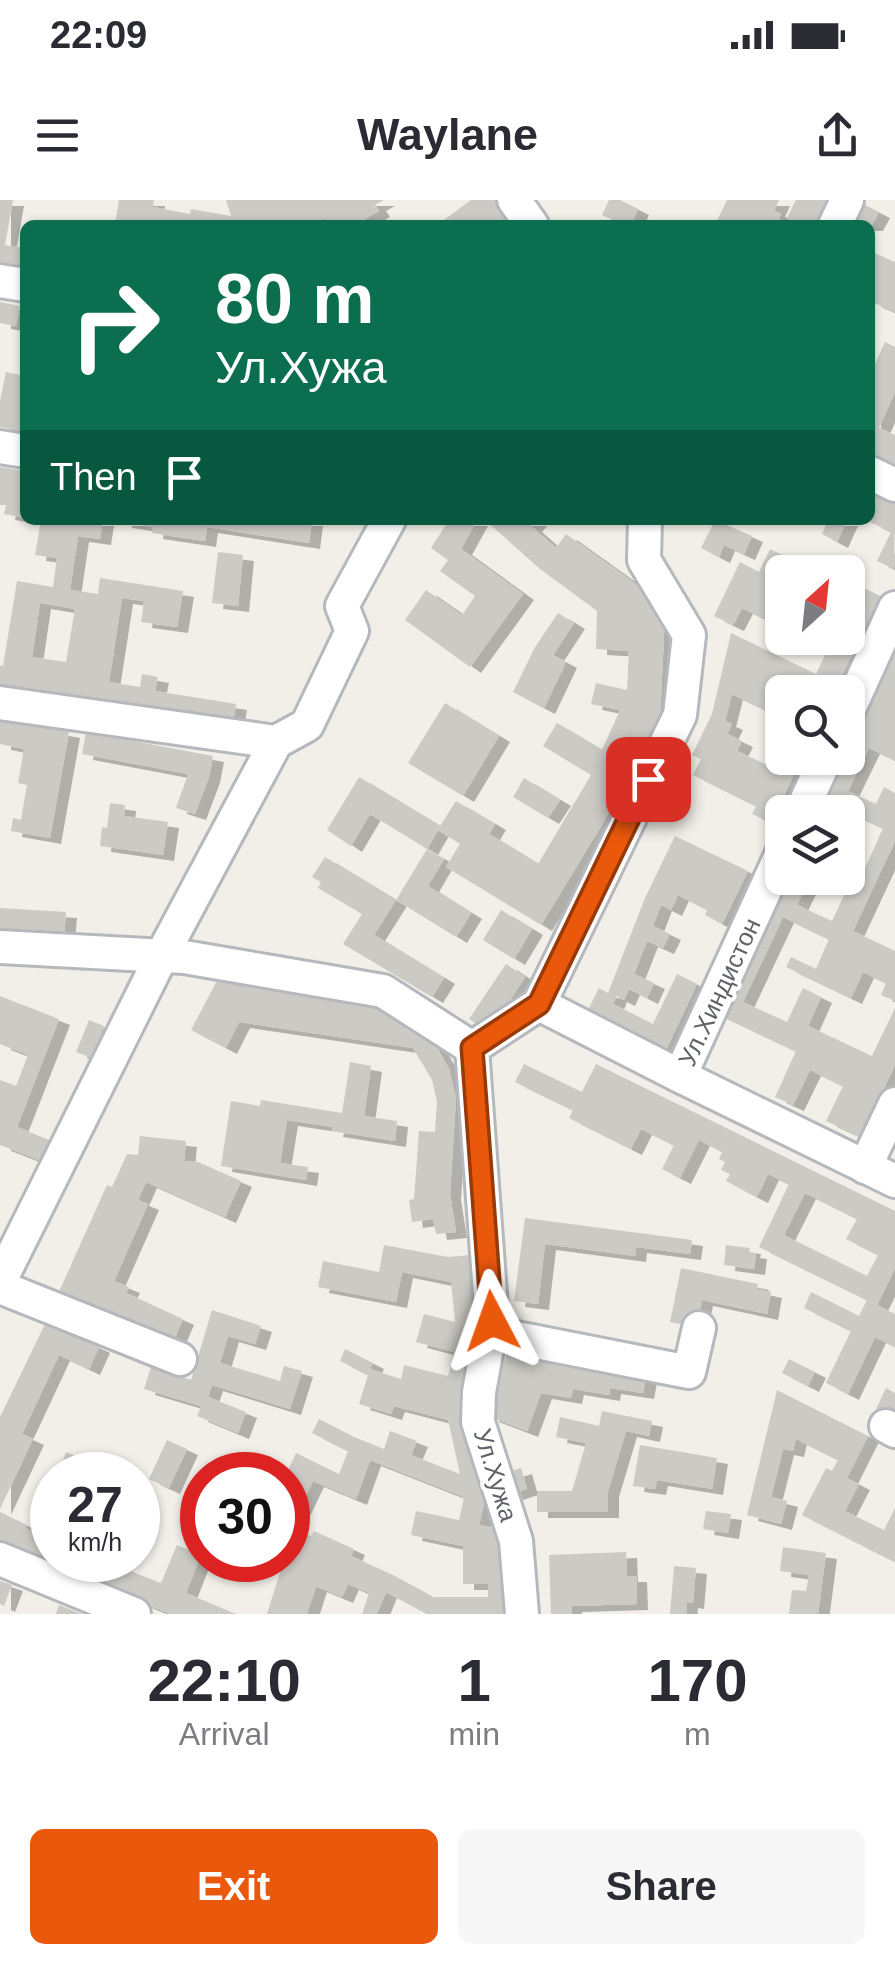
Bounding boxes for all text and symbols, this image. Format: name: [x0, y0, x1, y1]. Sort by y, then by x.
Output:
text: 22:09: [50, 14, 147, 56]
icon: menu: [30, 108, 85, 163]
icon: share: [810, 108, 865, 163]
text: Waylane: [357, 109, 538, 160]
icon: right: [50, 260, 180, 390]
text: 80 m: [215, 260, 375, 338]
text: Ул.Хужа: [215, 342, 387, 393]
icon: arrive: [157, 450, 212, 505]
text: Then: [50, 456, 137, 498]
north arrow: [765, 555, 865, 655]
map controls: [765, 555, 865, 895]
button: search: [765, 675, 865, 775]
pin: [606, 737, 691, 822]
icon: arrive: [621, 752, 676, 807]
button: layers: [765, 795, 865, 895]
street label: Ул.Хиндистон: [672, 914, 766, 1070]
position arrow: [440, 1269, 544, 1373]
street label: Ул.Хужа: [469, 1425, 523, 1525]
speed limit sign: 30: [180, 1452, 310, 1582]
text: 27: [67, 1477, 123, 1533]
text: km/h: [68, 1528, 122, 1556]
text: 22:10: [147, 1647, 301, 1714]
text: 1: [457, 1647, 491, 1714]
text: 170: [647, 1647, 748, 1714]
text: Arrival: [179, 1716, 270, 1752]
text: min: [448, 1716, 500, 1752]
text: m: [684, 1716, 711, 1752]
button: Exit: [30, 1829, 438, 1944]
button: Share: [458, 1829, 865, 1944]

